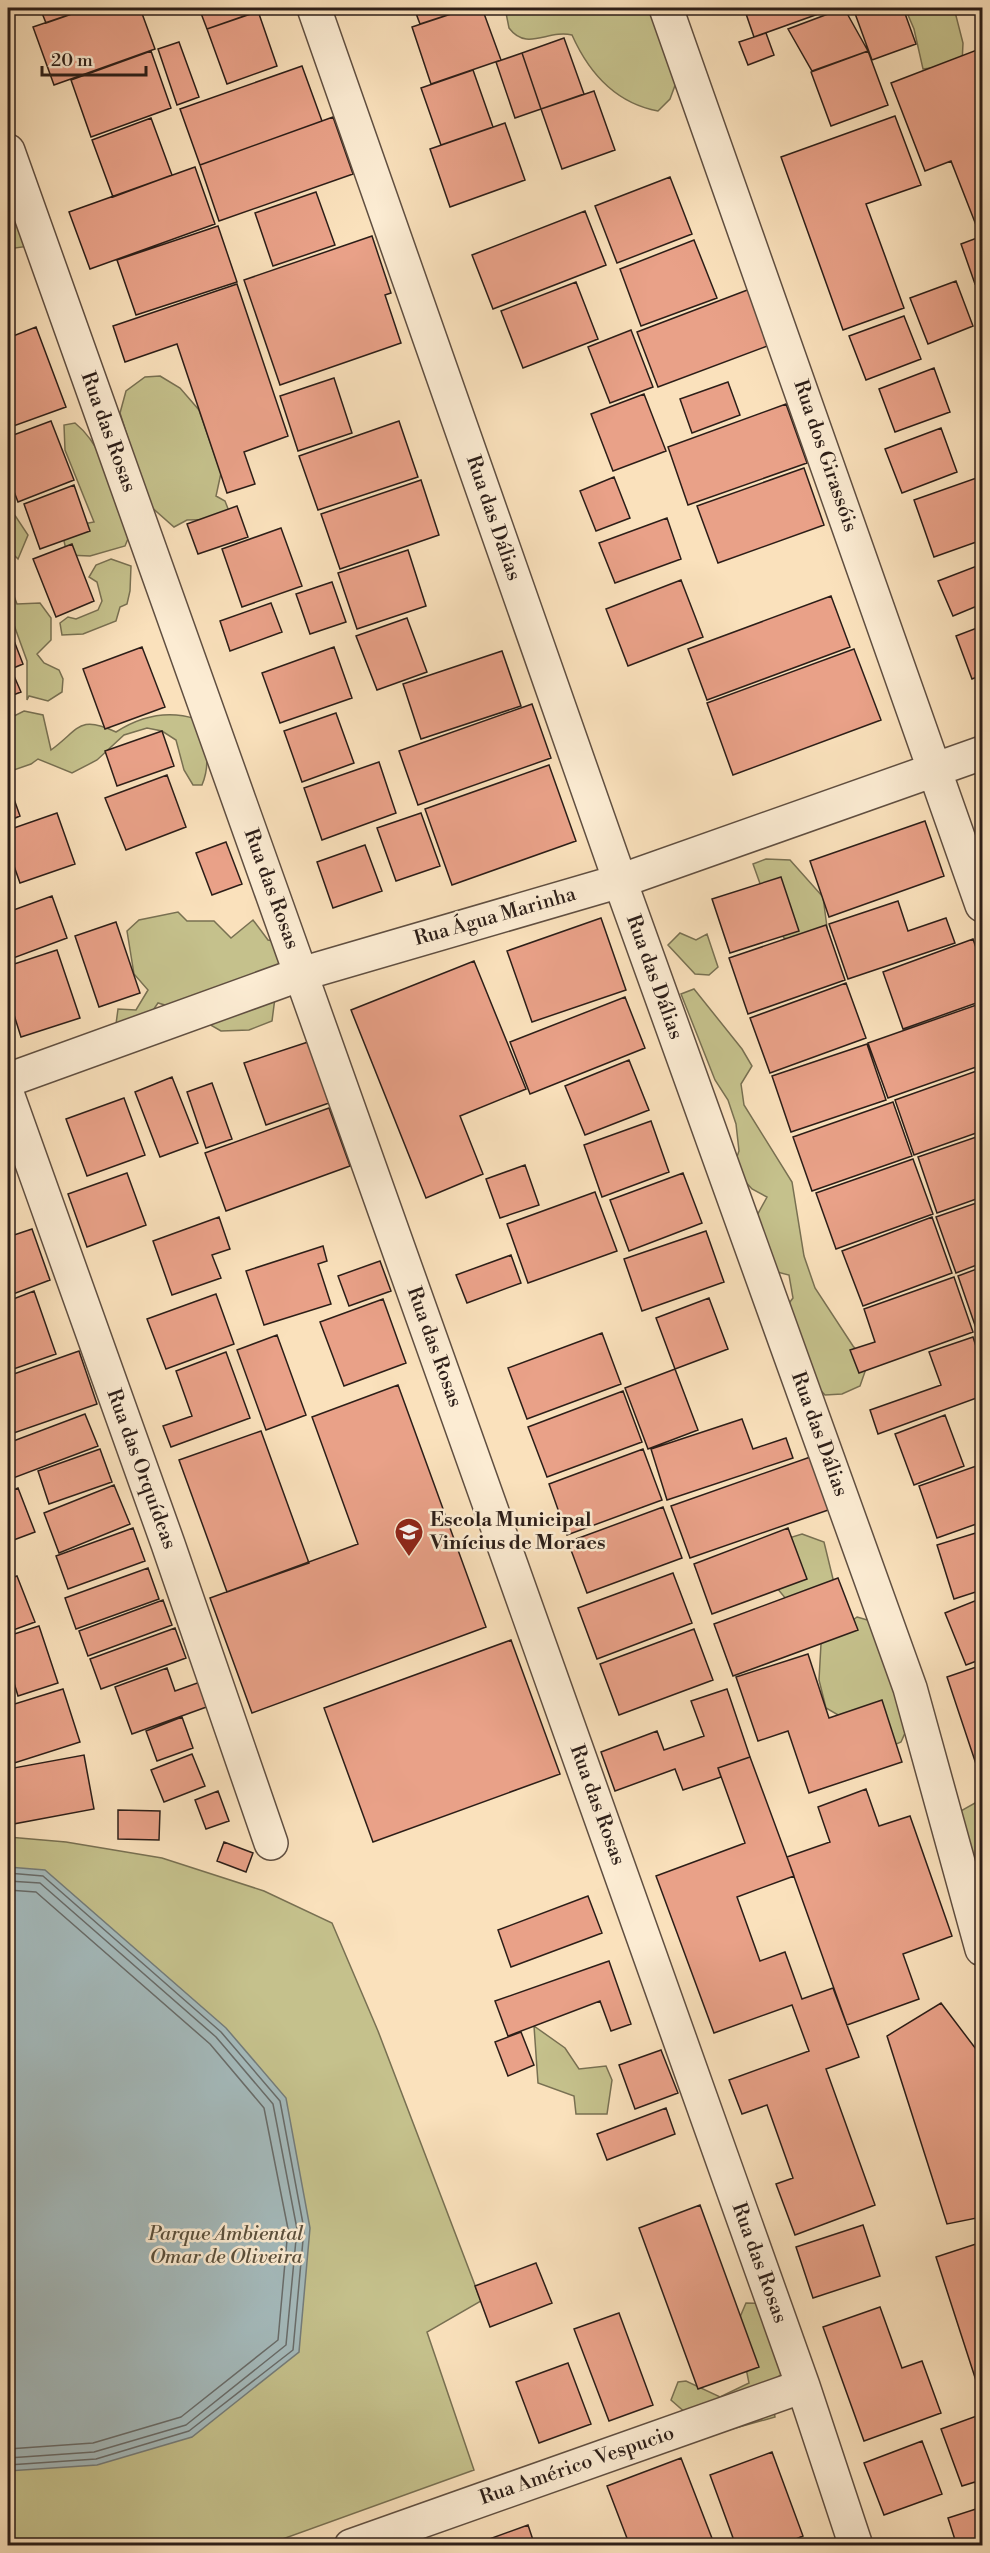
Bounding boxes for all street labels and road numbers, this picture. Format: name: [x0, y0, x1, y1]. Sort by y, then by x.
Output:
street label: Rua das Rosas: [75, 368, 141, 496]
street label: Rua dos Girassóis: [787, 377, 863, 535]
street label: Rua das Dálias: [460, 452, 526, 584]
street label: Rua das Rosas: [238, 825, 304, 953]
street label: Rua Água Marinha: [411, 881, 580, 952]
street label: Rua das Dálias: [620, 911, 688, 1043]
street label: Rua das Rosas: [401, 1283, 467, 1411]
street label: Rua das Dálias: [785, 1368, 853, 1500]
street label: Rua das Orquídeas: [100, 1385, 182, 1553]
street label: Rua das Rosas: [564, 1741, 630, 1869]
street label: Rua das Rosas: [726, 2199, 792, 2327]
street label: Rua Américo Vespucio: [476, 2421, 678, 2511]

